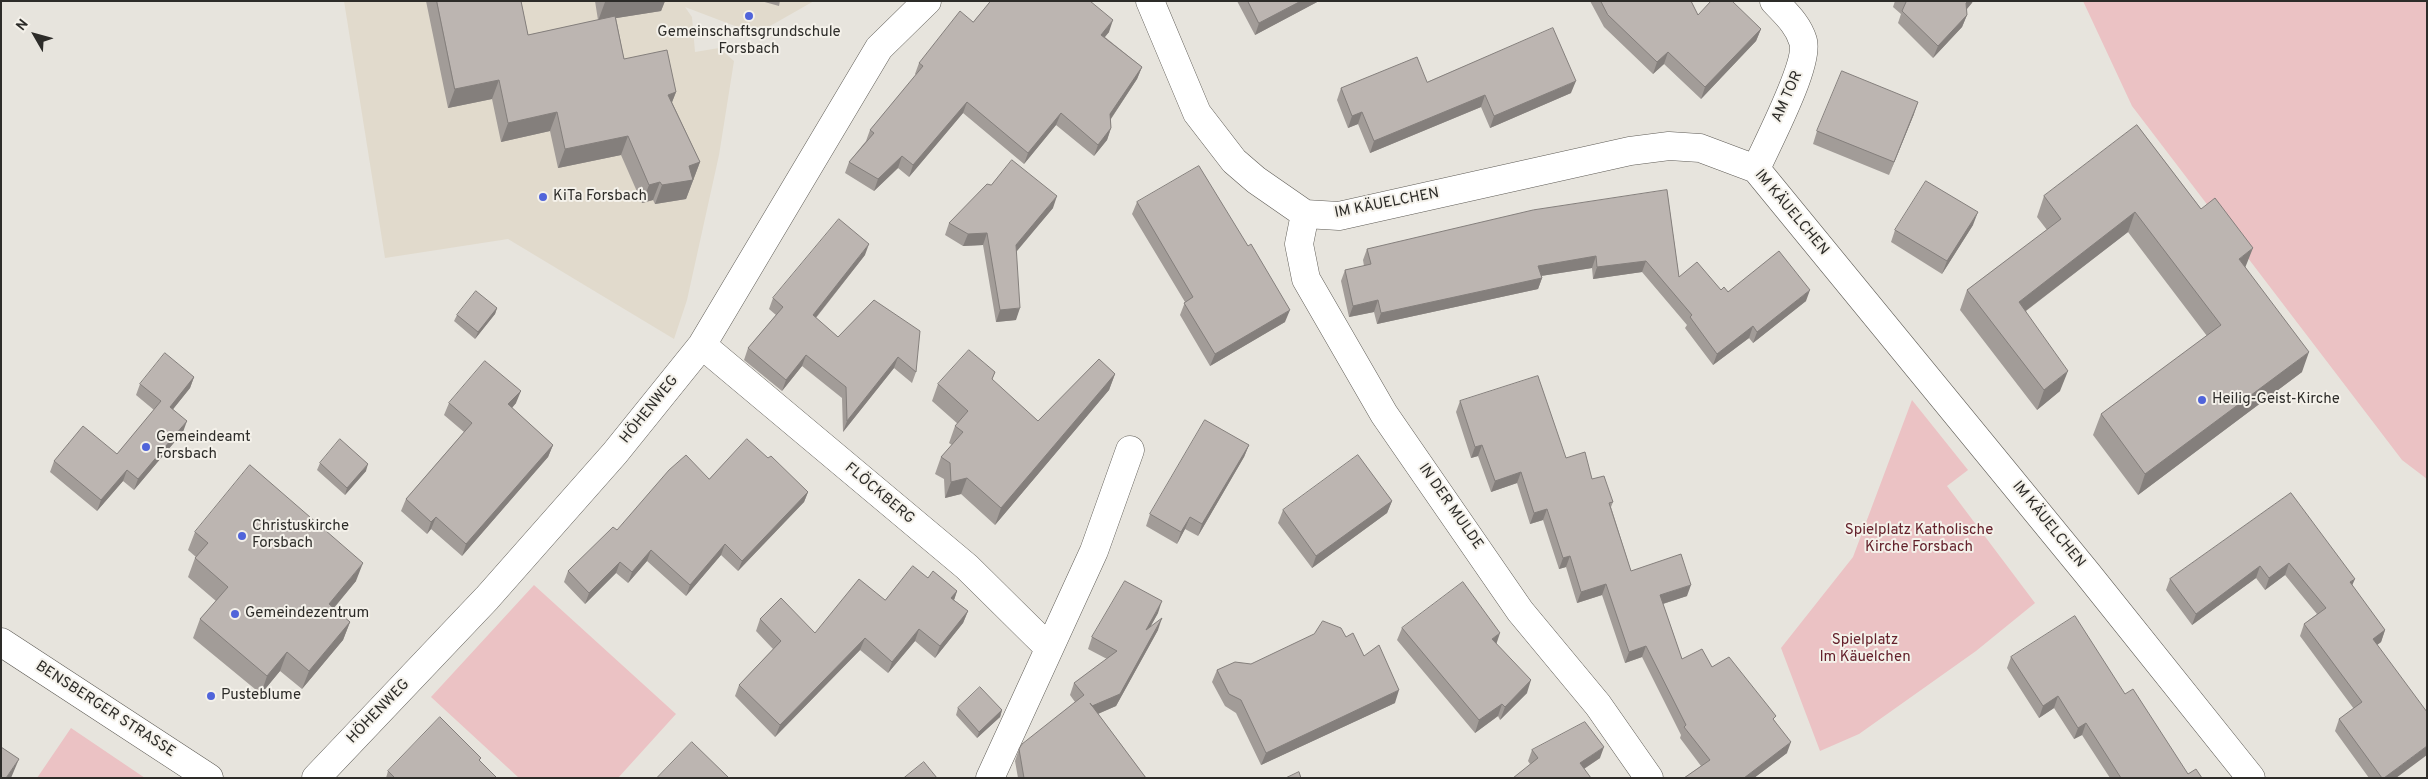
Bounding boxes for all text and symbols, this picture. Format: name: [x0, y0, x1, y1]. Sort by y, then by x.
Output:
north arrow: [10, 10, 60, 60]
marker: Gemeinschaftsgrundschule Forsbach: [743, 10, 755, 22]
text: N: [13, 16, 33, 35]
place label: Gemeinschaftsgrundschule Forsbach: [657, 24, 841, 59]
street label: AM TOR: [1769, 68, 1807, 126]
street label: IM KÄUELCHEN: [1750, 167, 1832, 259]
street label: IM KÄUELCHEN: [1333, 185, 1441, 223]
place label: KiTa Forsbach: [553, 188, 647, 206]
marker: KiTa Forsbach: [537, 191, 549, 203]
street label: HÖHENWEG: [617, 372, 683, 448]
place label: Heilig-Geist-Kirche: [2212, 391, 2340, 409]
marker: Heilig-Geist-Kirche: [2196, 394, 2208, 406]
place label: Gemeindeamt Forsbach: [156, 429, 251, 464]
marker: Gemeindeamt Forsbach: [140, 441, 152, 453]
street label: FLÖCKBERG: [840, 460, 918, 528]
street label: IN DER MULDE: [1414, 461, 1486, 553]
street label: IM KÄUELCHEN: [2008, 478, 2088, 572]
place label: Christuskirche Forsbach: [252, 518, 349, 553]
park label: Spielplatz Katholische Kirche Forsbach: [1845, 522, 1993, 557]
marker: Christuskirche Forsbach: [236, 530, 248, 542]
place label: Gemeindezentrum: [245, 605, 369, 623]
marker: Gemeindezentrum: [229, 608, 241, 620]
park label: Spielplatz Im Käuelchen: [1819, 632, 1911, 667]
street label: BENSBERGER STRASSE: [32, 658, 178, 762]
street label: HÖHENWEG: [344, 676, 414, 748]
place label: Pusteblume: [221, 687, 301, 705]
marker: Pusteblume: [205, 690, 217, 702]

